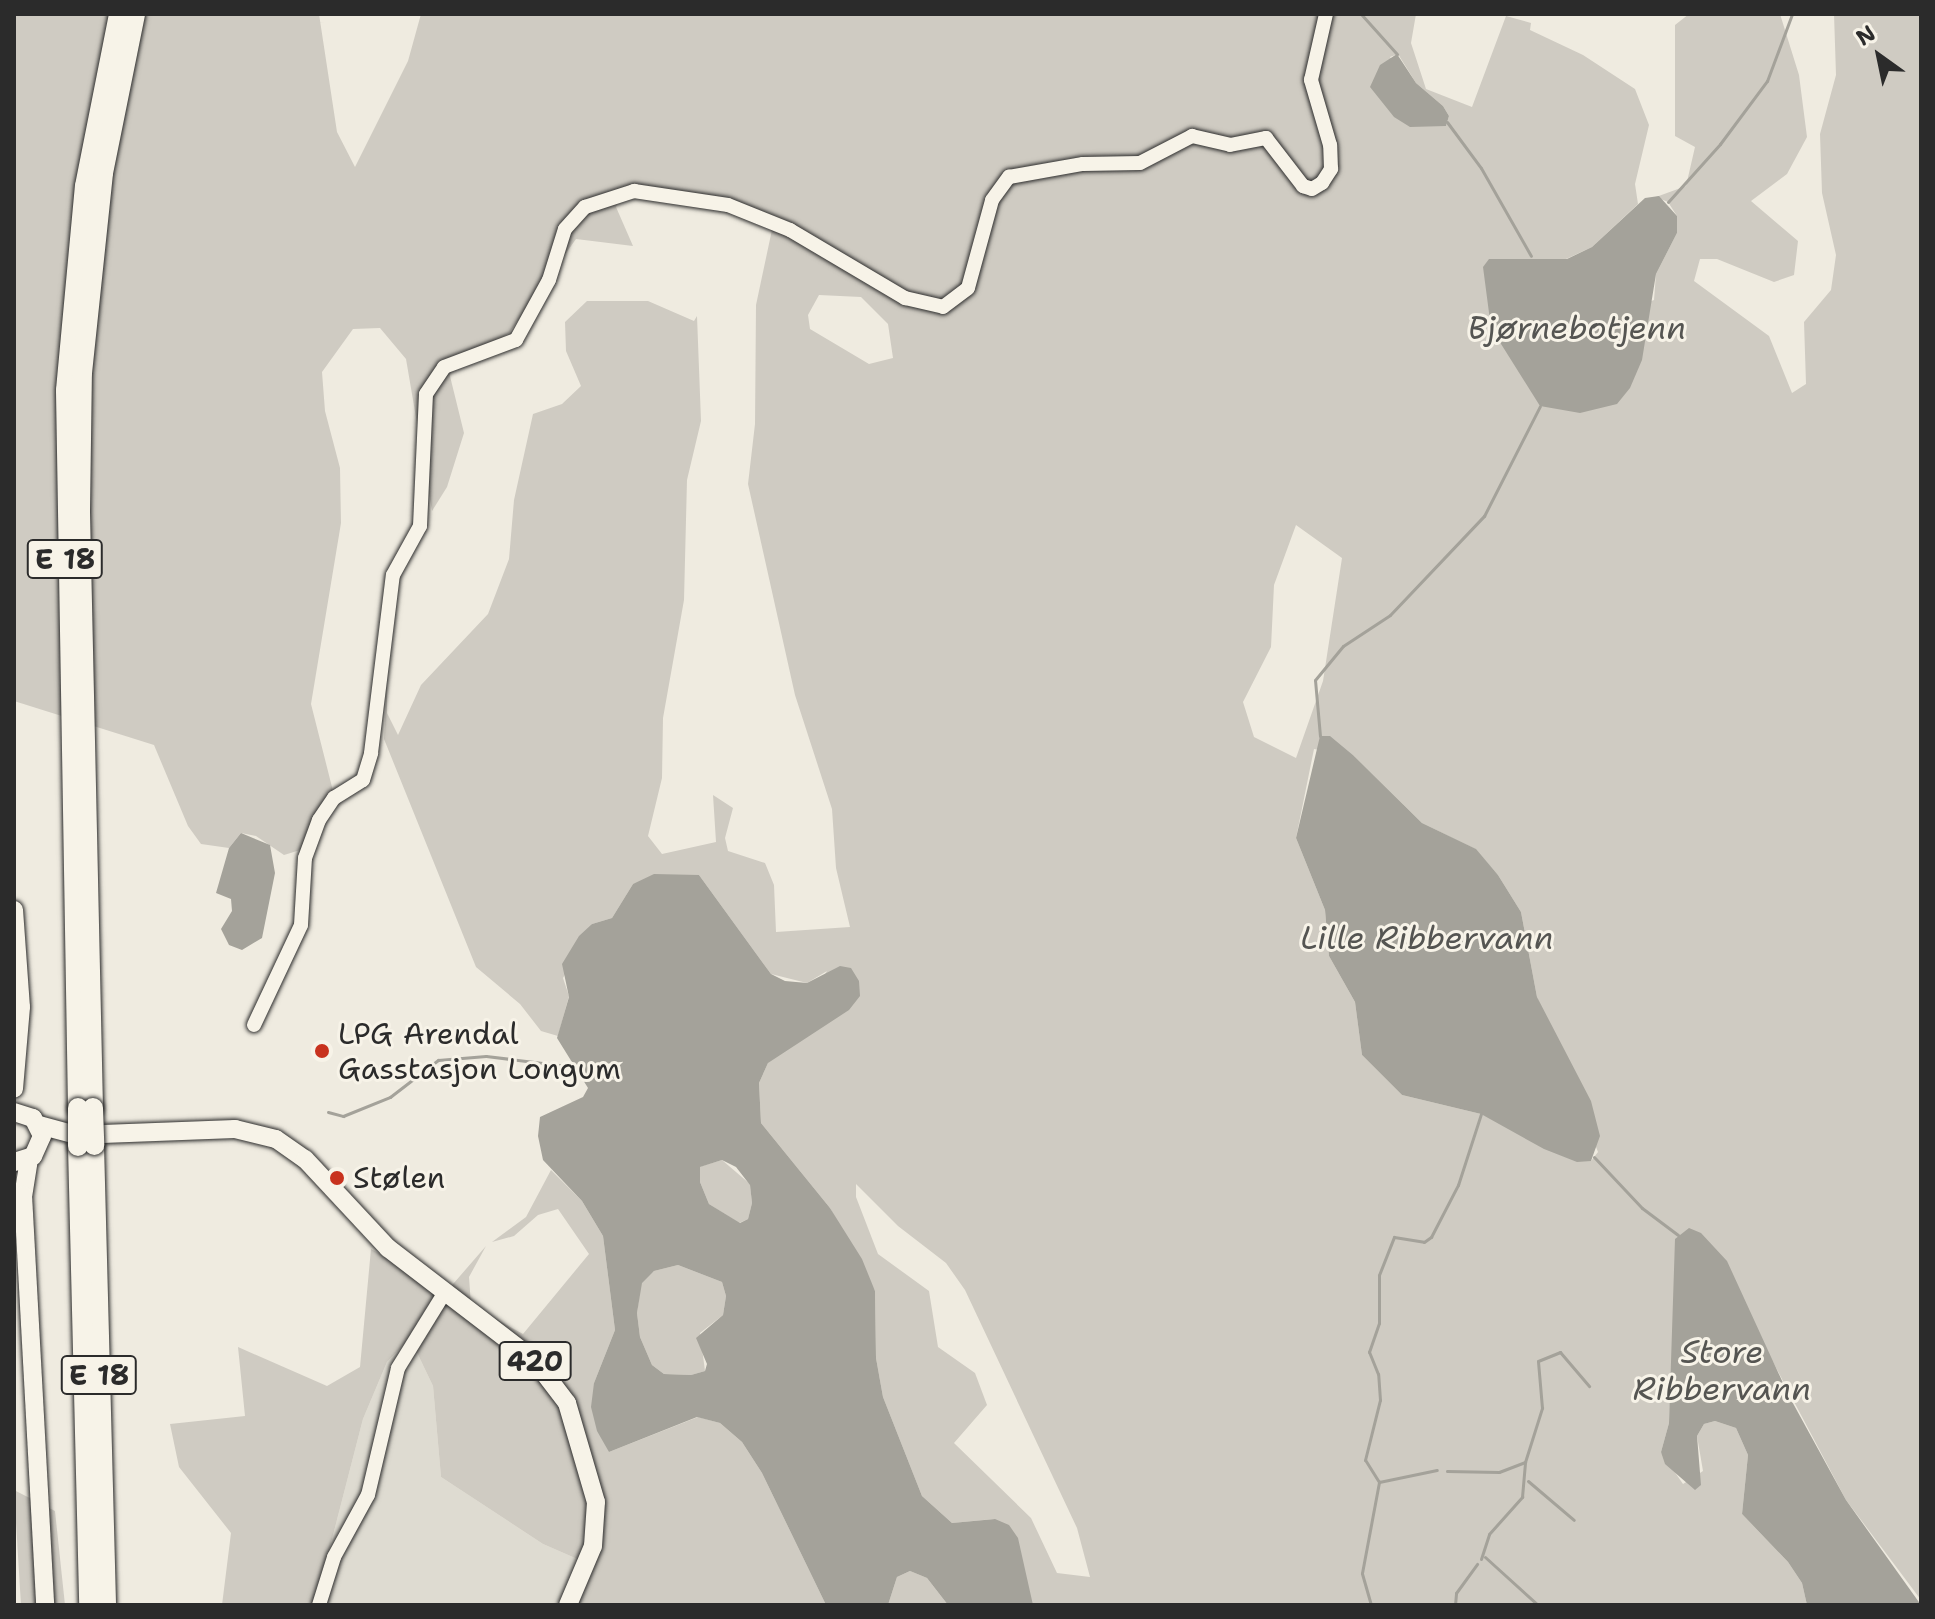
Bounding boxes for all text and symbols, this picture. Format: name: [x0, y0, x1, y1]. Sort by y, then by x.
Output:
north arrow: [1839, 16, 1919, 96]
text: N: [1850, 19, 1881, 52]
water label: Bjørnebotjenn: [1468, 309, 1686, 347]
road number: E 18: [25, 535, 105, 583]
water label: Lille Ribbervann: [1300, 919, 1554, 957]
place label: LPG Arendal Gasstasjon Longum: [338, 1016, 621, 1086]
marker: LPG Arendal Gasstasjon Longum: [313, 1042, 331, 1060]
place label: Stølen: [353, 1160, 445, 1196]
marker: Stølen: [328, 1169, 346, 1187]
water label: Store Ribbervann: [1633, 1334, 1811, 1409]
road number: 420: [497, 1337, 573, 1385]
road number: E 18: [59, 1351, 139, 1399]

